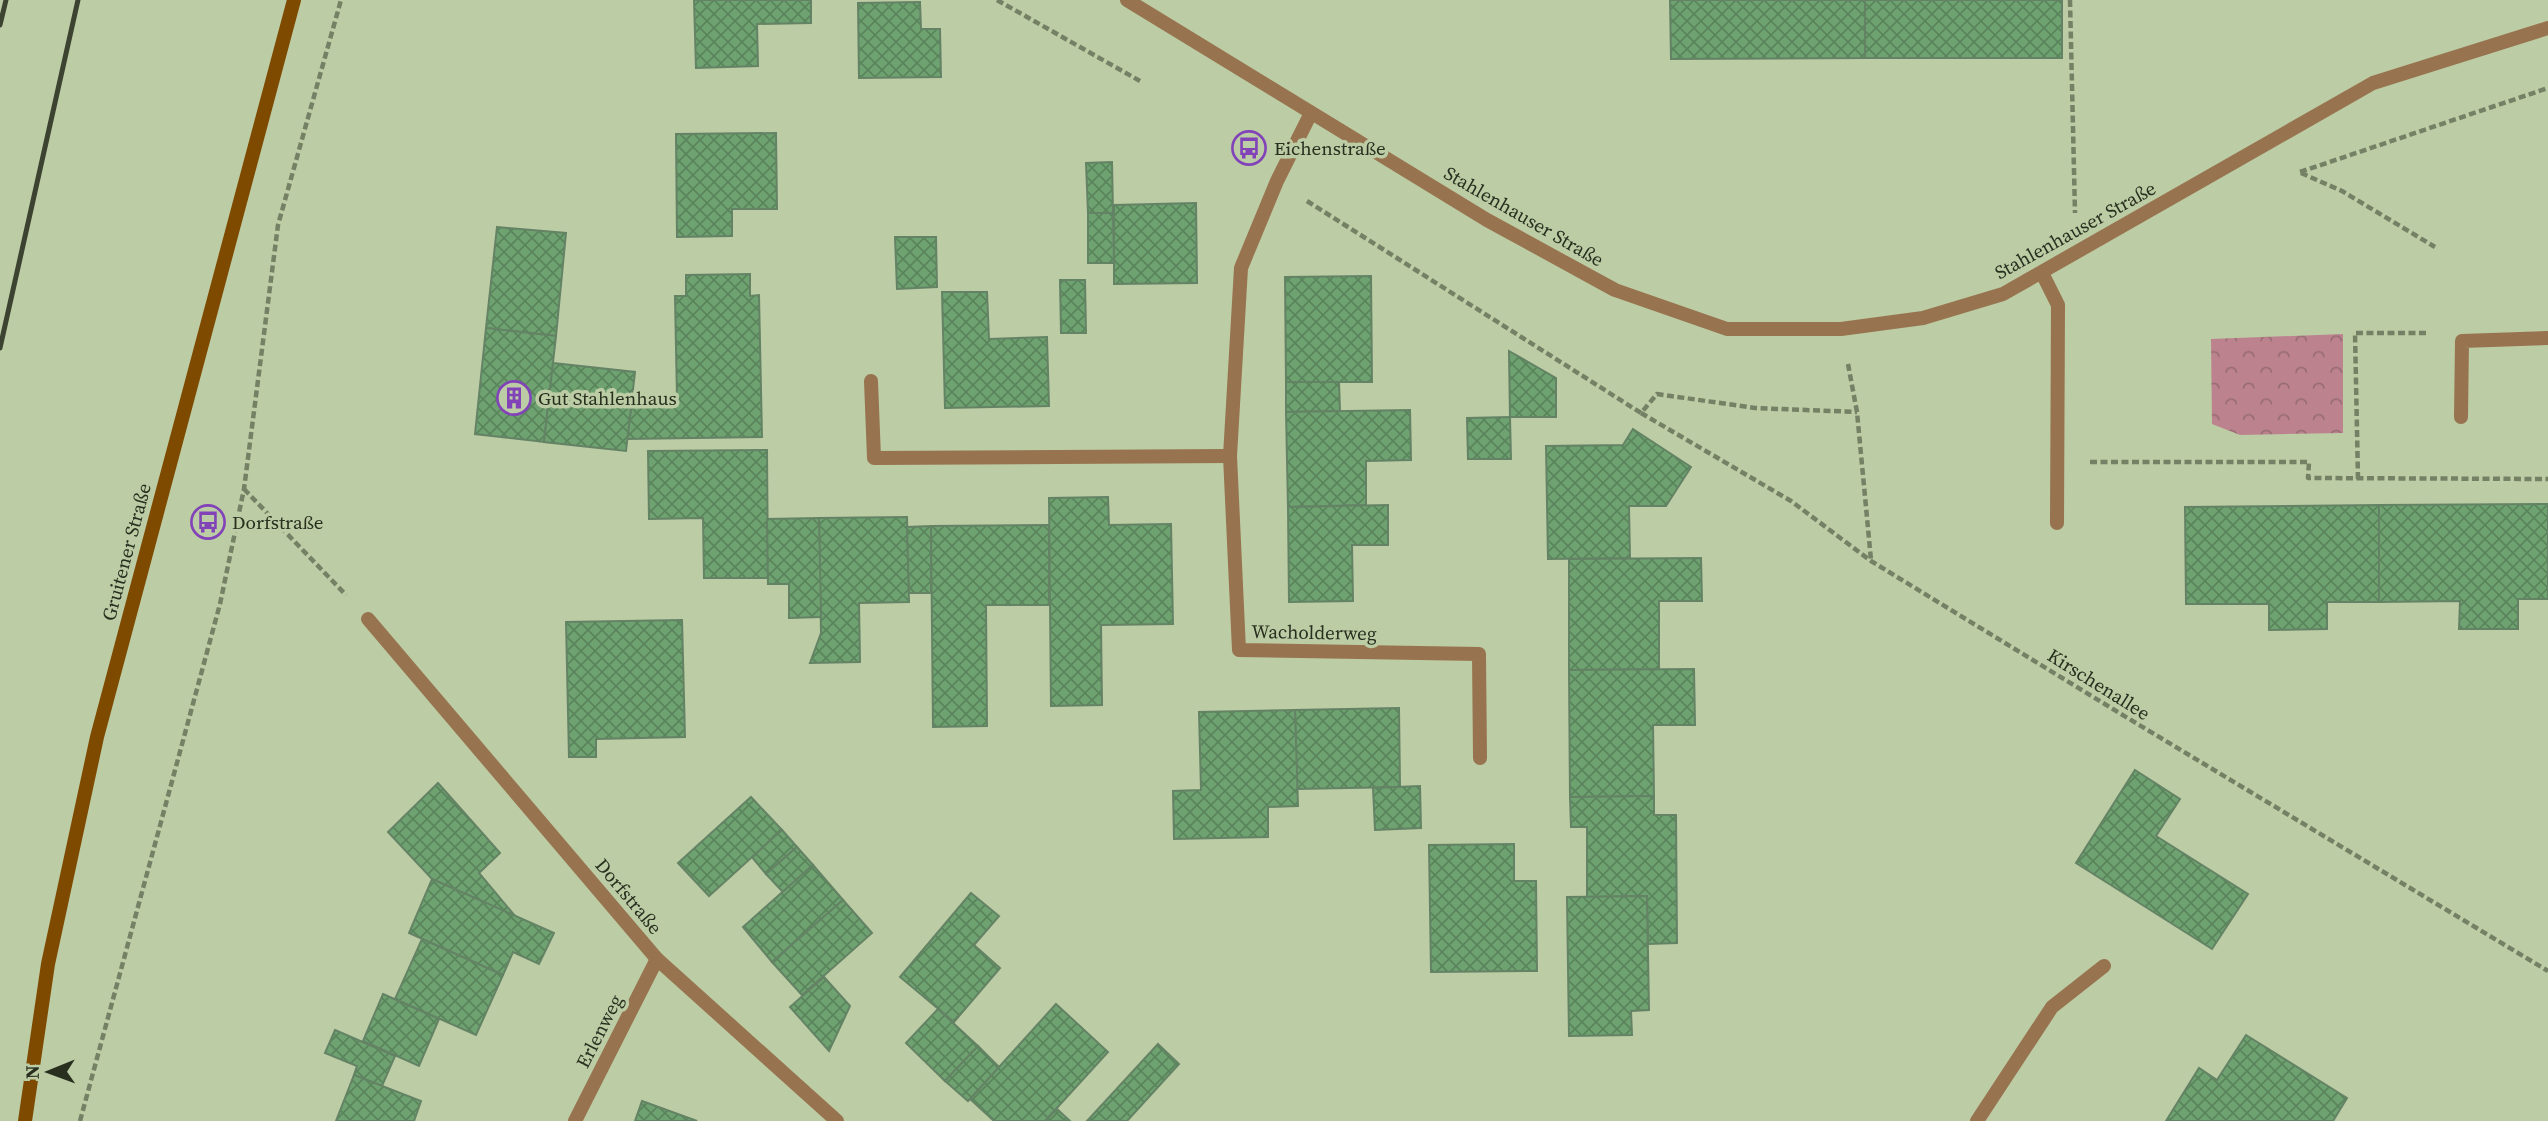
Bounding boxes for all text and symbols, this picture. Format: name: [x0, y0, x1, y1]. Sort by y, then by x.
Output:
bus stop icon: Eichenstraße: [1230, 129, 1268, 167]
place label: Eichenstraße: [1274, 135, 1386, 161]
street label: Stahlenhauser Straße: [1439, 160, 1609, 272]
street label: Stahlenhauser Straße: [1990, 175, 2160, 285]
building icon: Gut Stahlenhaus: [495, 379, 533, 417]
place label: Gut Stahlenhaus: [538, 385, 677, 411]
street label: Gruitener Straße: [95, 480, 157, 624]
bus stop icon: Dorfstraße: [189, 503, 227, 541]
place label: Dorfstraße: [232, 509, 324, 535]
street label: Wacholderweg: [1251, 618, 1377, 646]
street label: Kirschenallee: [2043, 642, 2155, 726]
street label: Dorfstraße: [590, 853, 668, 939]
street label: Erlenweg: [569, 990, 629, 1072]
north arrow: [14, 1037, 84, 1107]
text: N: [19, 1065, 45, 1079]

